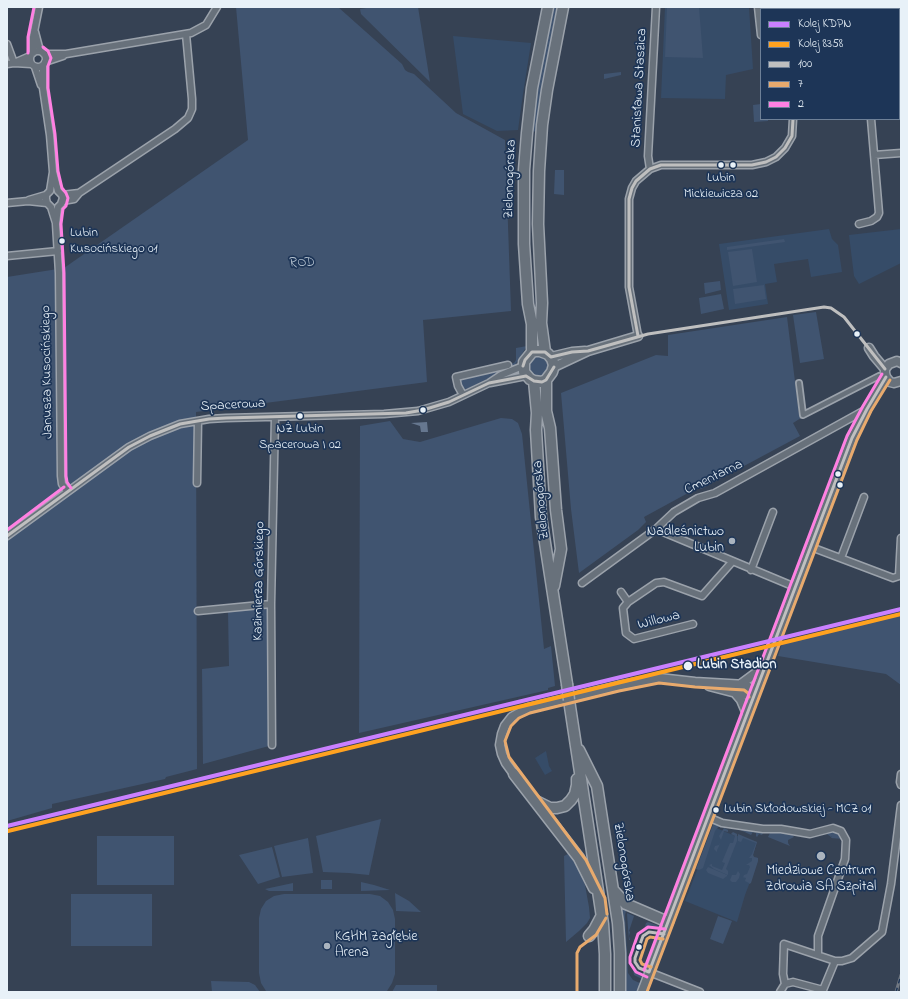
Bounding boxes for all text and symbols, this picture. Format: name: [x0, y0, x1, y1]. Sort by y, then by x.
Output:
legend: [760, 8, 900, 120]
text: Kolej KDPN: [798, 15, 851, 33]
street label: Stanisława Staszica: [628, 28, 652, 148]
text: Kolej 8358: [798, 35, 843, 53]
text: 100: [798, 55, 812, 73]
text: 7: [798, 75, 803, 93]
text: 2: [798, 95, 804, 113]
street label: Zielonogórska: [501, 139, 521, 219]
marker: Lubin Mickiewicza 02: [716, 160, 726, 170]
unlabelled marker: [728, 160, 738, 170]
place label: Lubin Mickiewicza 02: [684, 171, 758, 202]
place label: Lubin Kusocińskiego 01: [70, 226, 158, 257]
marker: Lubin Kusocińskiego 01: [57, 236, 67, 246]
park label: ROD: [289, 256, 315, 272]
street label: Janusza Kusocińskiego: [38, 305, 58, 439]
unlabelled marker: [852, 329, 862, 339]
street label: Spacerowa: [200, 396, 266, 416]
unlabelled marker: [418, 405, 428, 415]
marker: NŻ Lubin Spacerowa I 02: [295, 411, 305, 421]
place label: NŻ Lubin Spacerowa I 02: [259, 422, 341, 453]
street label: Cmentarna: [682, 457, 746, 499]
street label: Zielonogórska: [530, 460, 554, 540]
unlabelled marker: [833, 469, 843, 479]
unlabelled marker: [835, 480, 845, 490]
street label: Kazimierza Górskiego: [251, 521, 269, 641]
place label: Nadleśnictwo Lubin: [647, 525, 724, 558]
marker: Nadleśnictwo Lubin: [727, 536, 737, 546]
street label: Willowa: [636, 608, 682, 634]
place label: Lubin Stadion: [697, 658, 776, 674]
marker: Lubin Stadion: [682, 660, 694, 672]
place label: Lubin Skłodowskiej - MCZ 01: [724, 802, 871, 818]
marker: Lubin Skłodowskiej - MCZ 01: [711, 805, 721, 815]
street label: Zielonogórska: [609, 822, 637, 902]
marker: Miedziowe Centrum Zdrowia SA Szpital: [815, 850, 827, 862]
place label: Miedziowe Centrum Zdrowia SA Szpital: [766, 864, 876, 896]
place label: KGHM Zagłębie Arena: [335, 930, 418, 962]
marker: KGHM Zagłębie Arena: [322, 941, 332, 951]
unlabelled marker: [634, 942, 644, 952]

